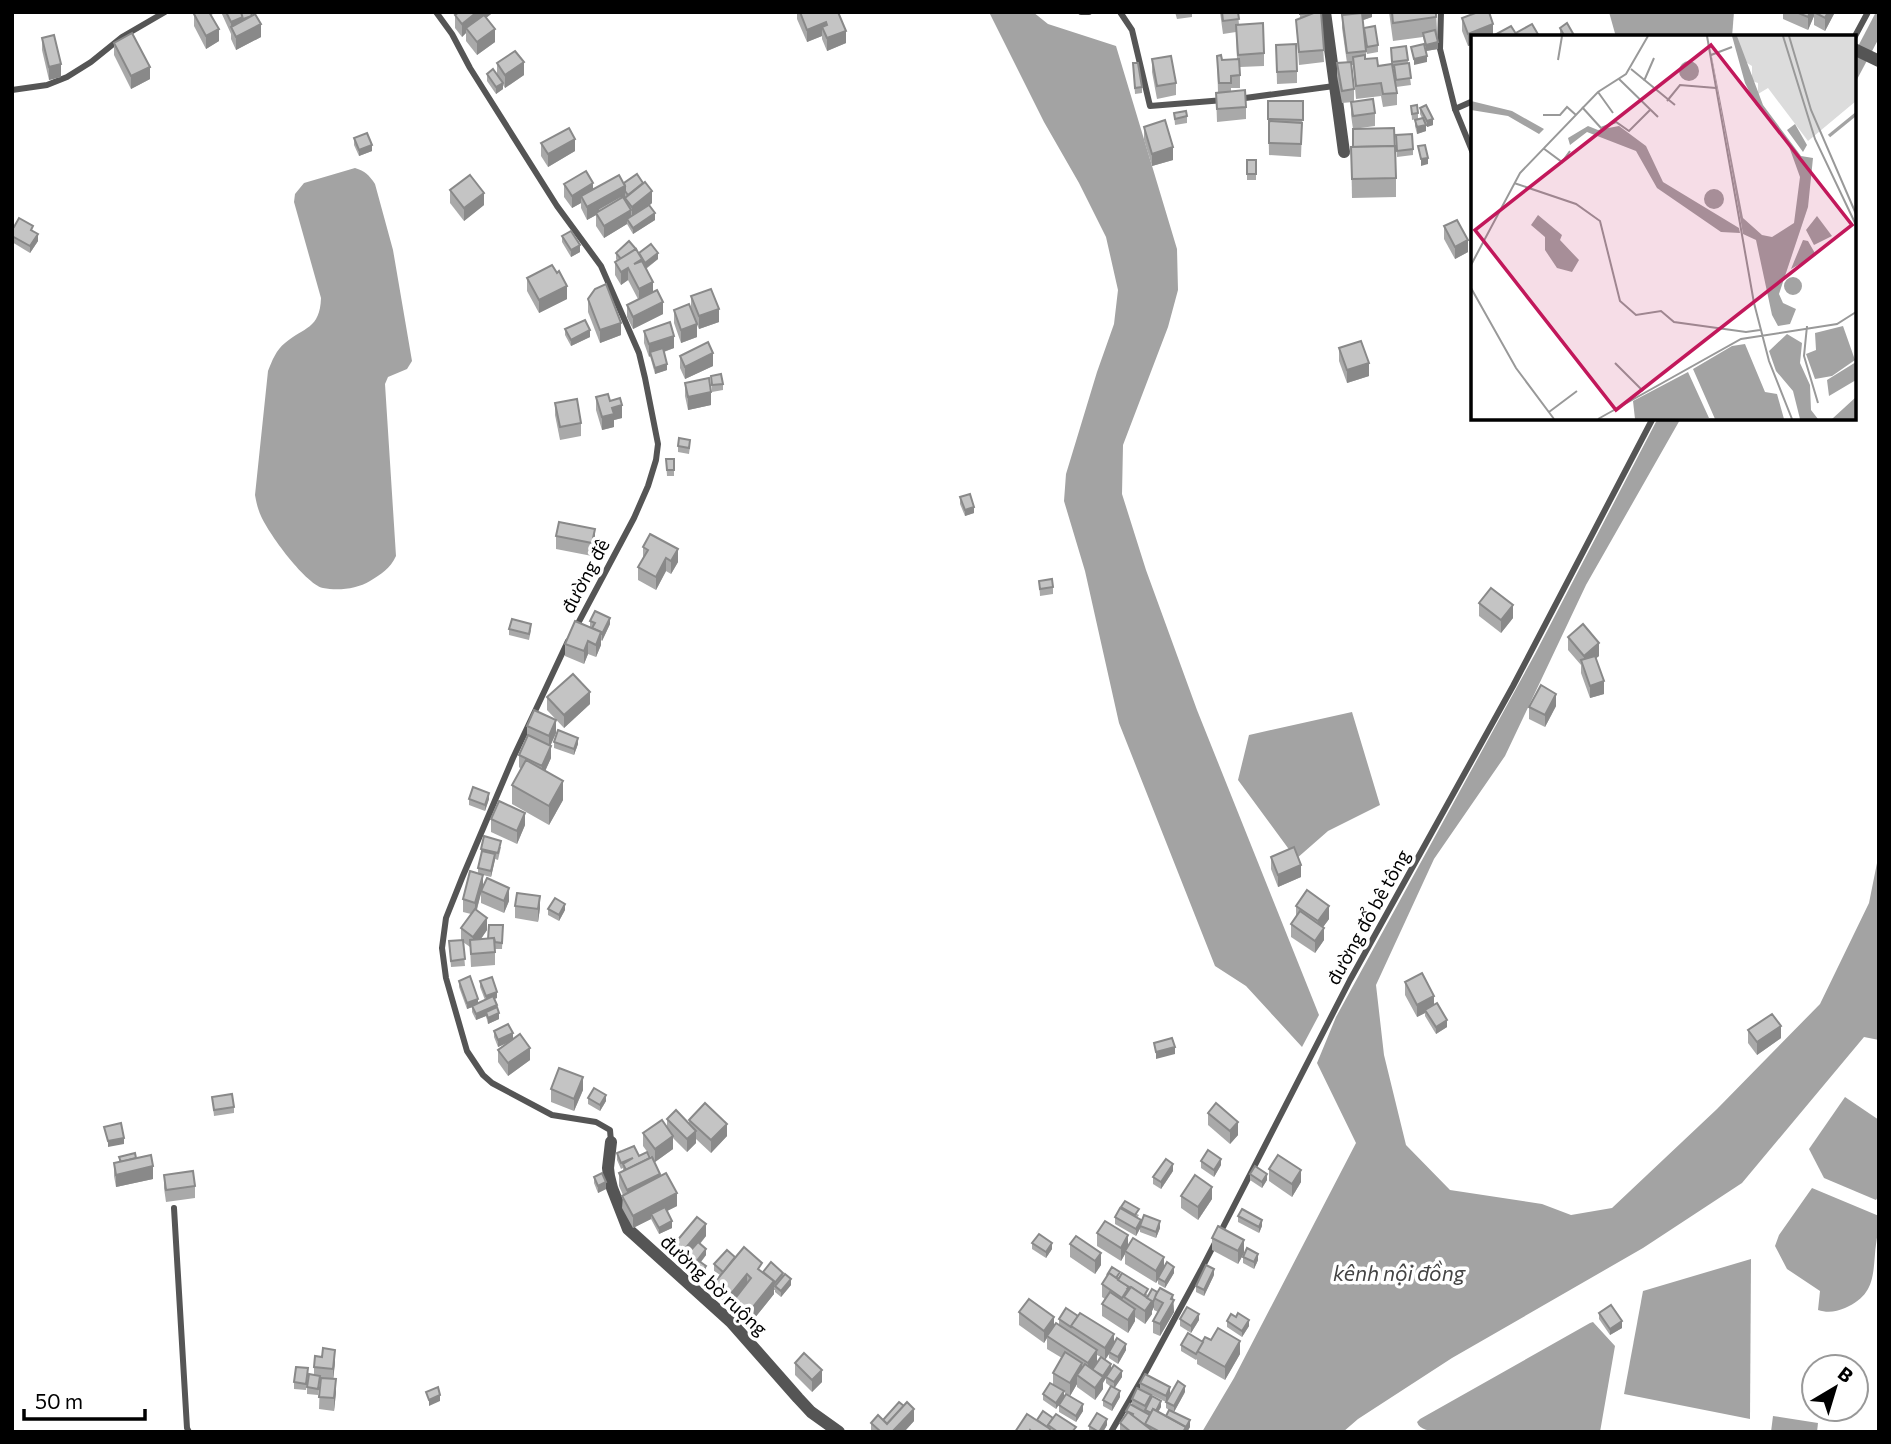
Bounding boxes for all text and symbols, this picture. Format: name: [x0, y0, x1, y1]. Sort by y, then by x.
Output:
inset map: [1471, 35, 1856, 420]
street label: đường đê: [555, 535, 614, 617]
street label: đường đổ bê tông: [1321, 845, 1414, 988]
street label: đường bờ ruộng: [656, 1229, 772, 1340]
water label: kênh nội đồng: [1333, 1260, 1467, 1285]
north arrow: [1800, 1353, 1870, 1423]
text: B: [1834, 1361, 1858, 1387]
scale bar: [24, 1378, 145, 1422]
text: 50 m: [35, 1388, 83, 1413]

